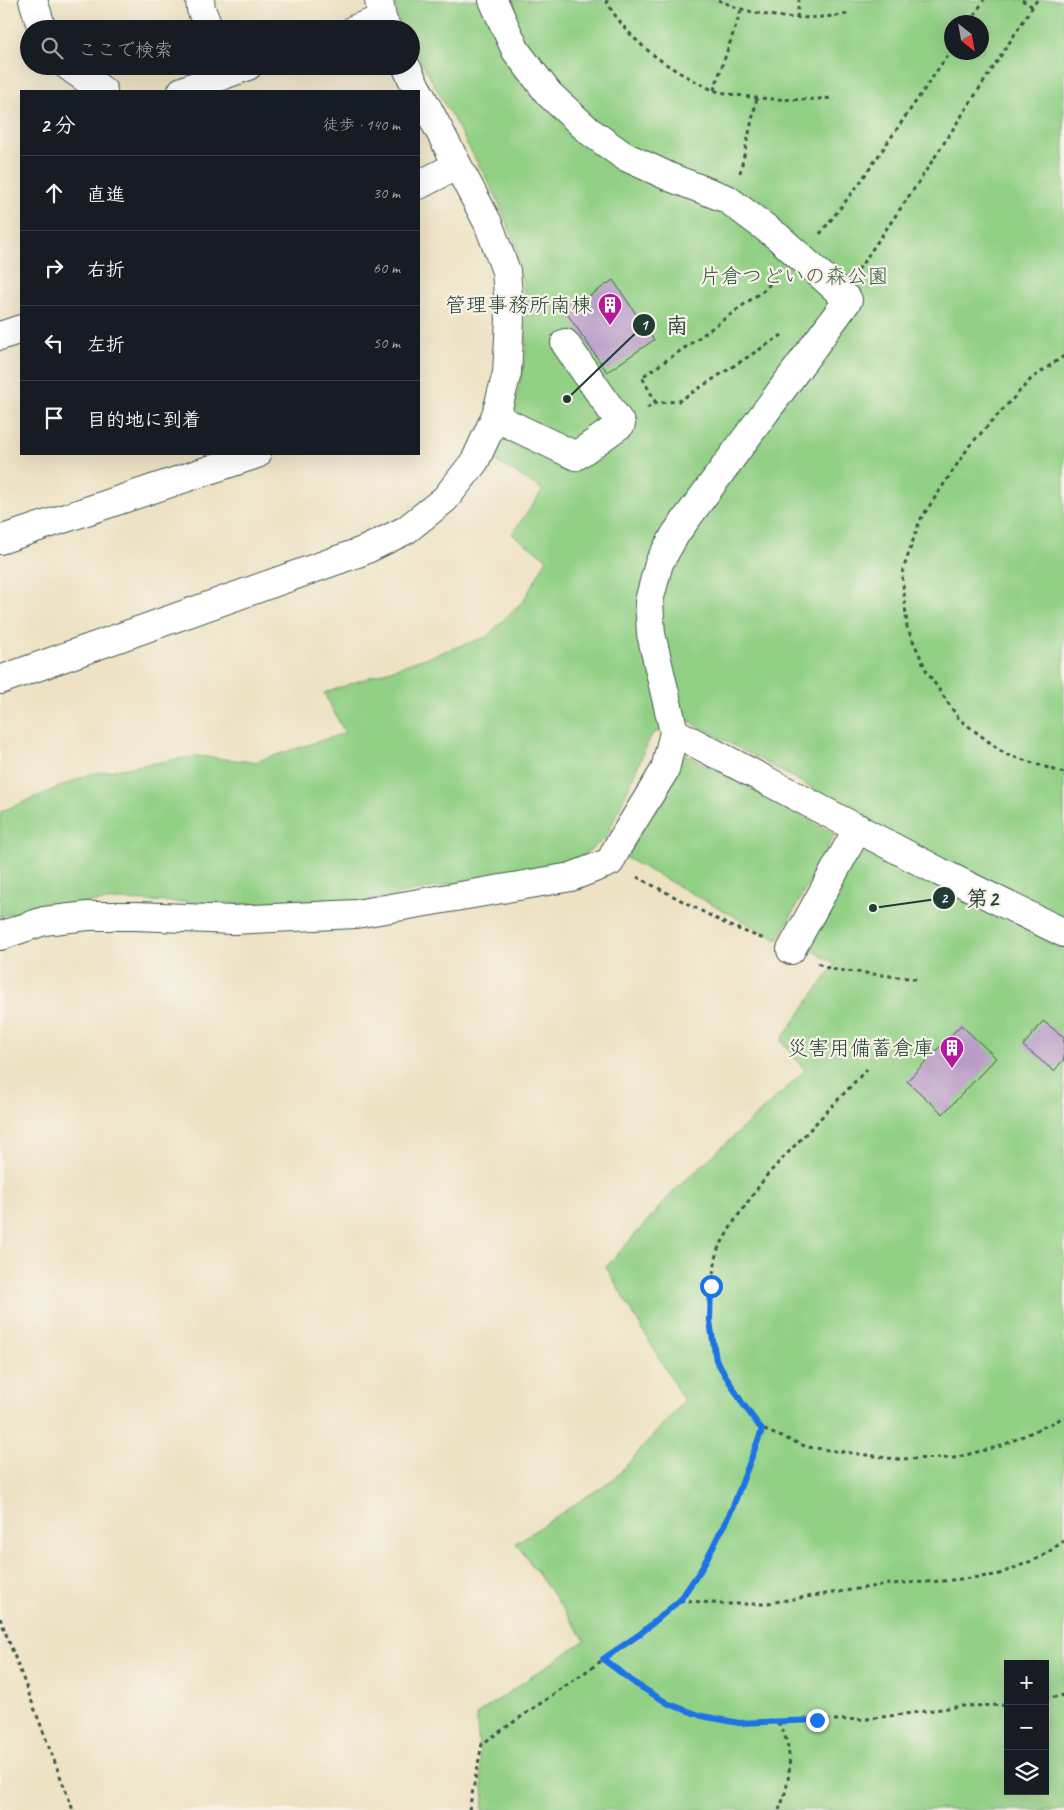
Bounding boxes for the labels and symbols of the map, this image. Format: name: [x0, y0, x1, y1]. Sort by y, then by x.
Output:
north arrow: [944, 15, 989, 60]
park label: 片倉つどいの森公園: [700, 263, 889, 289]
place label: 管理事務所南棟: [445, 292, 592, 318]
building icon: 管理事務所南棟: [597, 292, 623, 326]
callout: 南: [631, 307, 698, 344]
text: 南: [666, 312, 688, 340]
text: 1: [641, 316, 650, 335]
callout: 第2: [931, 879, 1008, 916]
text: 第2: [966, 885, 1000, 913]
text: 2: [941, 889, 949, 908]
place label: 災害用備蓄倉庫: [787, 1035, 934, 1061]
building icon: 災害用備蓄倉庫: [939, 1035, 965, 1069]
route start: [700, 1275, 723, 1298]
route end: [806, 1709, 829, 1732]

